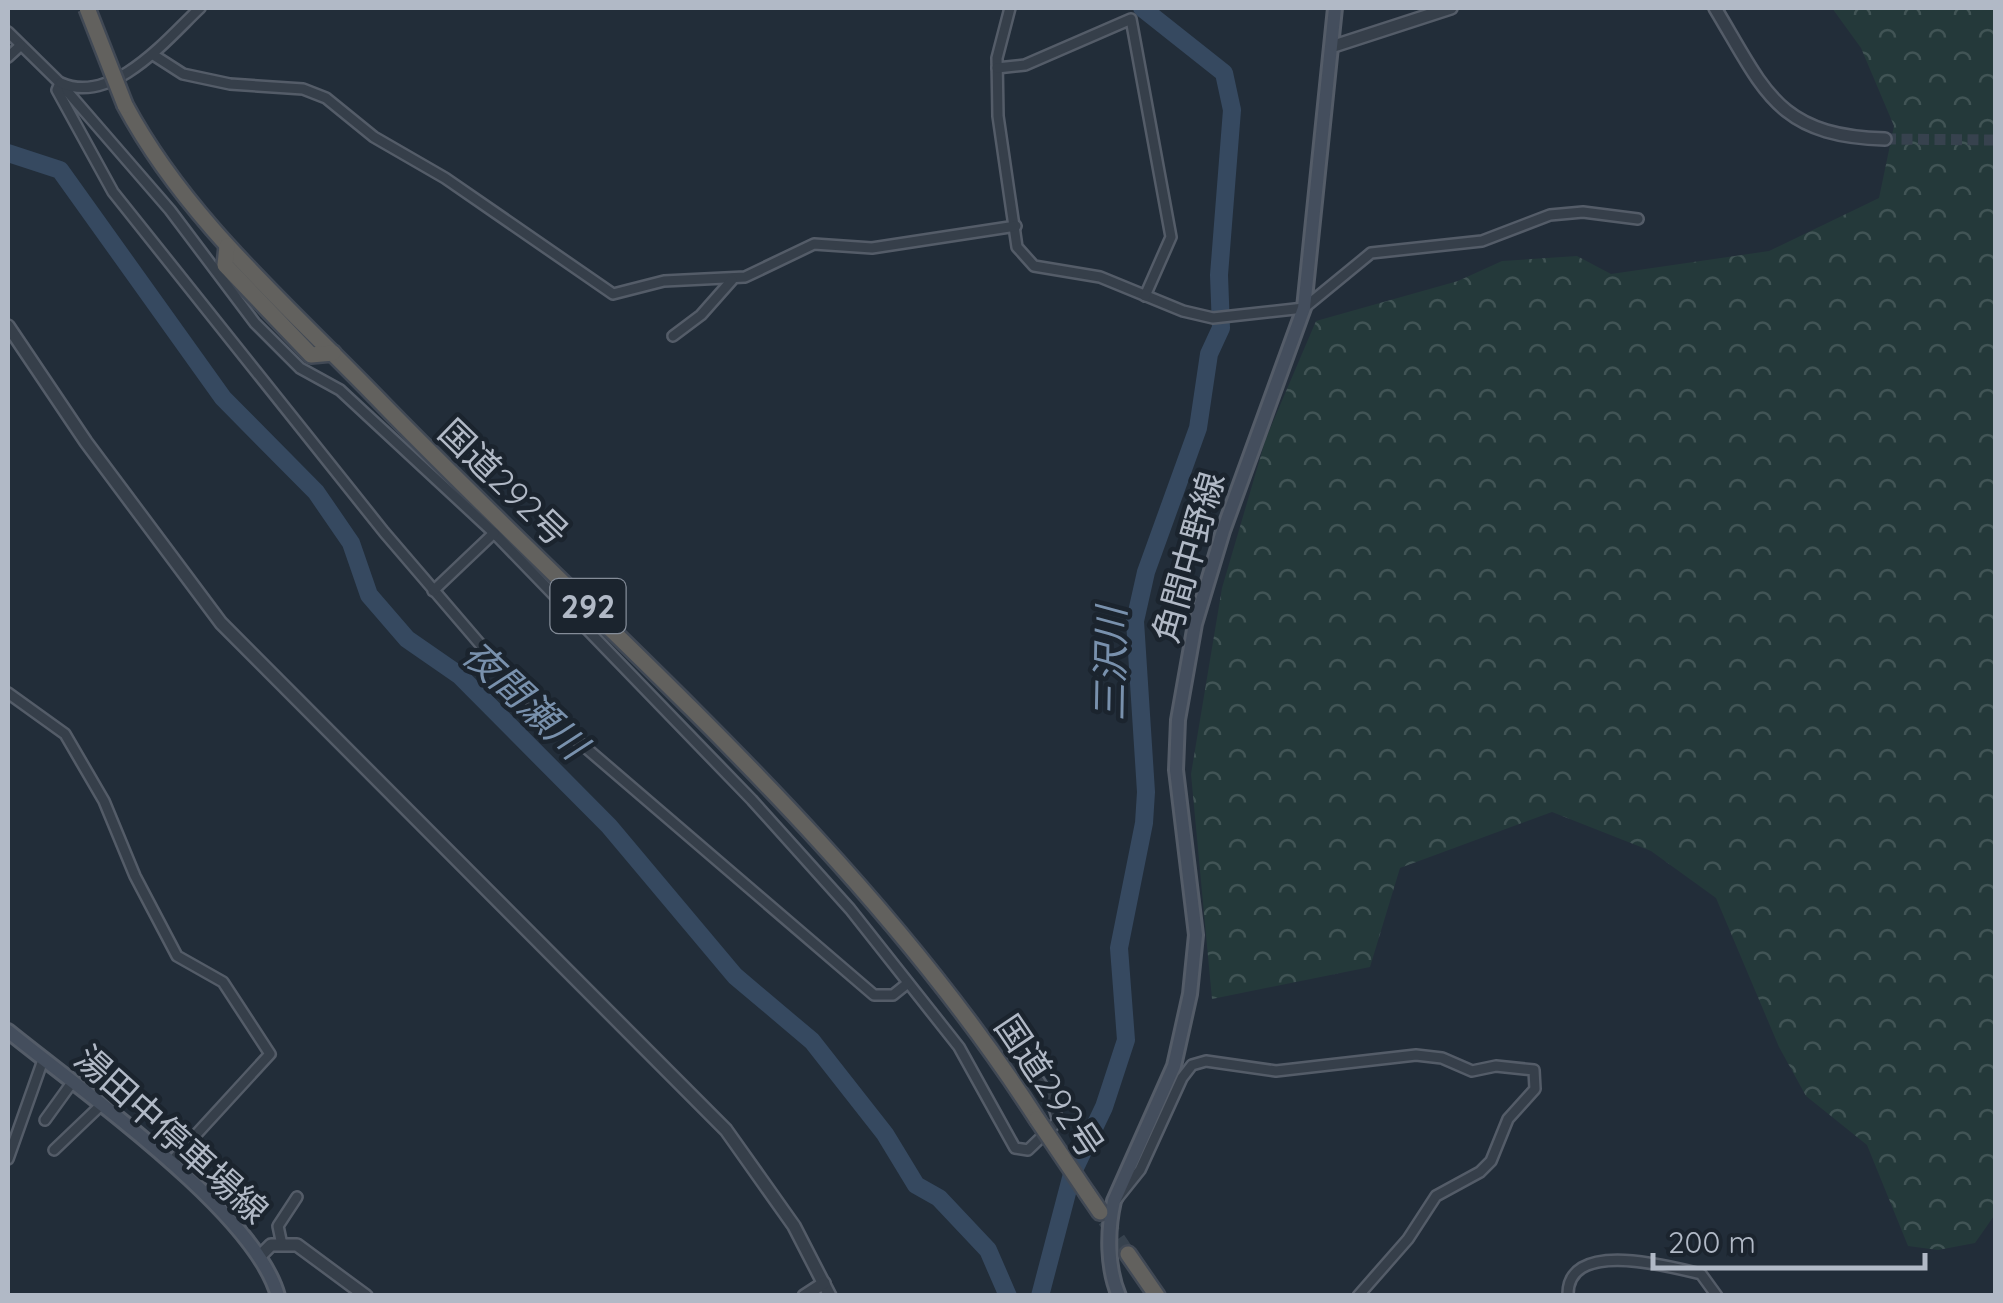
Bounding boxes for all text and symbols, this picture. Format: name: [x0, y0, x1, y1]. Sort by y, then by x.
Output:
street label: 国道292号: [430, 409, 578, 555]
street label: 角間中野線: [1143, 467, 1233, 647]
road number: 292: [550, 579, 626, 633]
water label: 三沢川: [1085, 603, 1135, 721]
water label: 夜間瀬川: [453, 630, 600, 771]
street label: 国道292号: [986, 1006, 1114, 1166]
street label: 湯田中停車場線: [66, 1036, 278, 1232]
scale bar: [1653, 1208, 1926, 1270]
text: 200 m: [1668, 1223, 1756, 1261]

